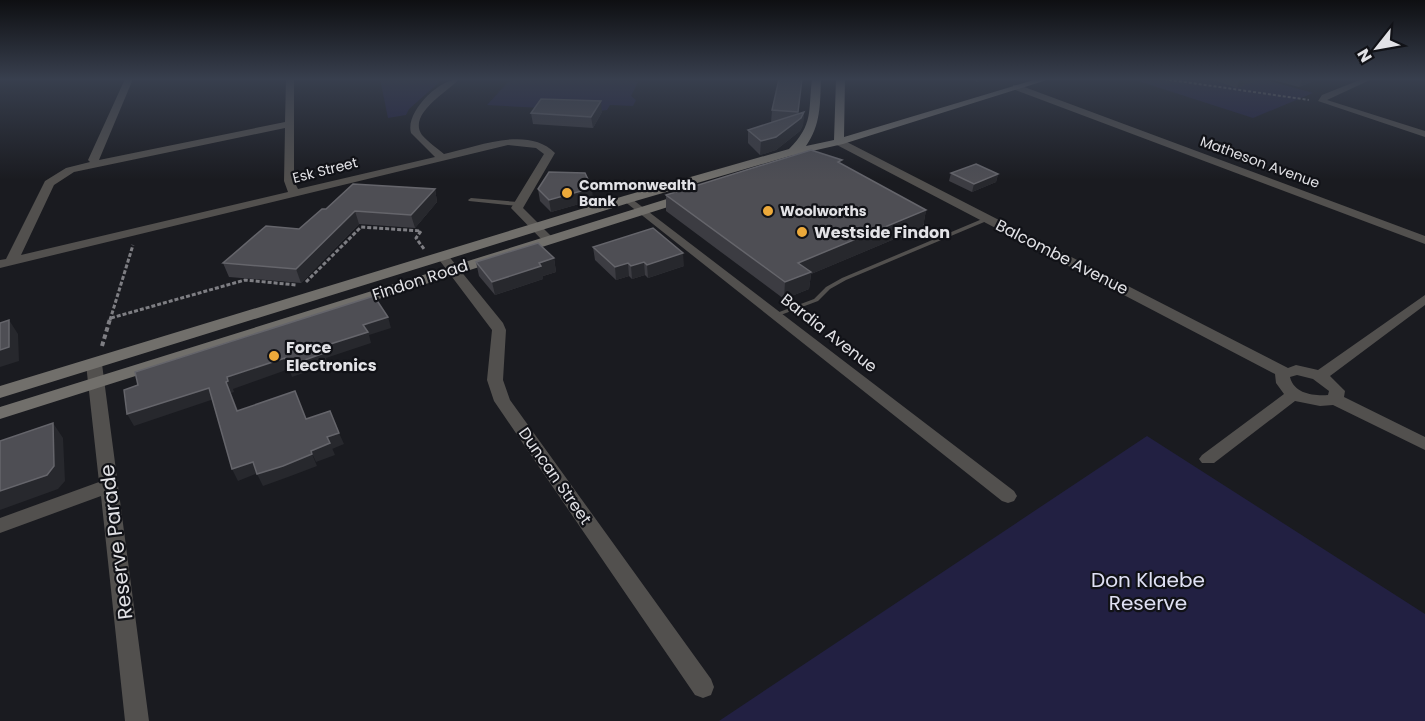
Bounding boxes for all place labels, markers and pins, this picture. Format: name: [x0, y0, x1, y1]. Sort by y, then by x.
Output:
place label: Commonwealth Bank: [579, 175, 696, 211]
marker: Commonwealth Bank: [560, 186, 574, 200]
place label: Woolworths: [780, 201, 867, 221]
marker: Woolworths: [761, 204, 775, 218]
place label: Westside Findon: [814, 221, 950, 244]
marker: Westside Findon: [795, 225, 809, 239]
place label: Force Electronics: [286, 336, 377, 377]
marker: Force Electronics: [267, 349, 281, 363]

